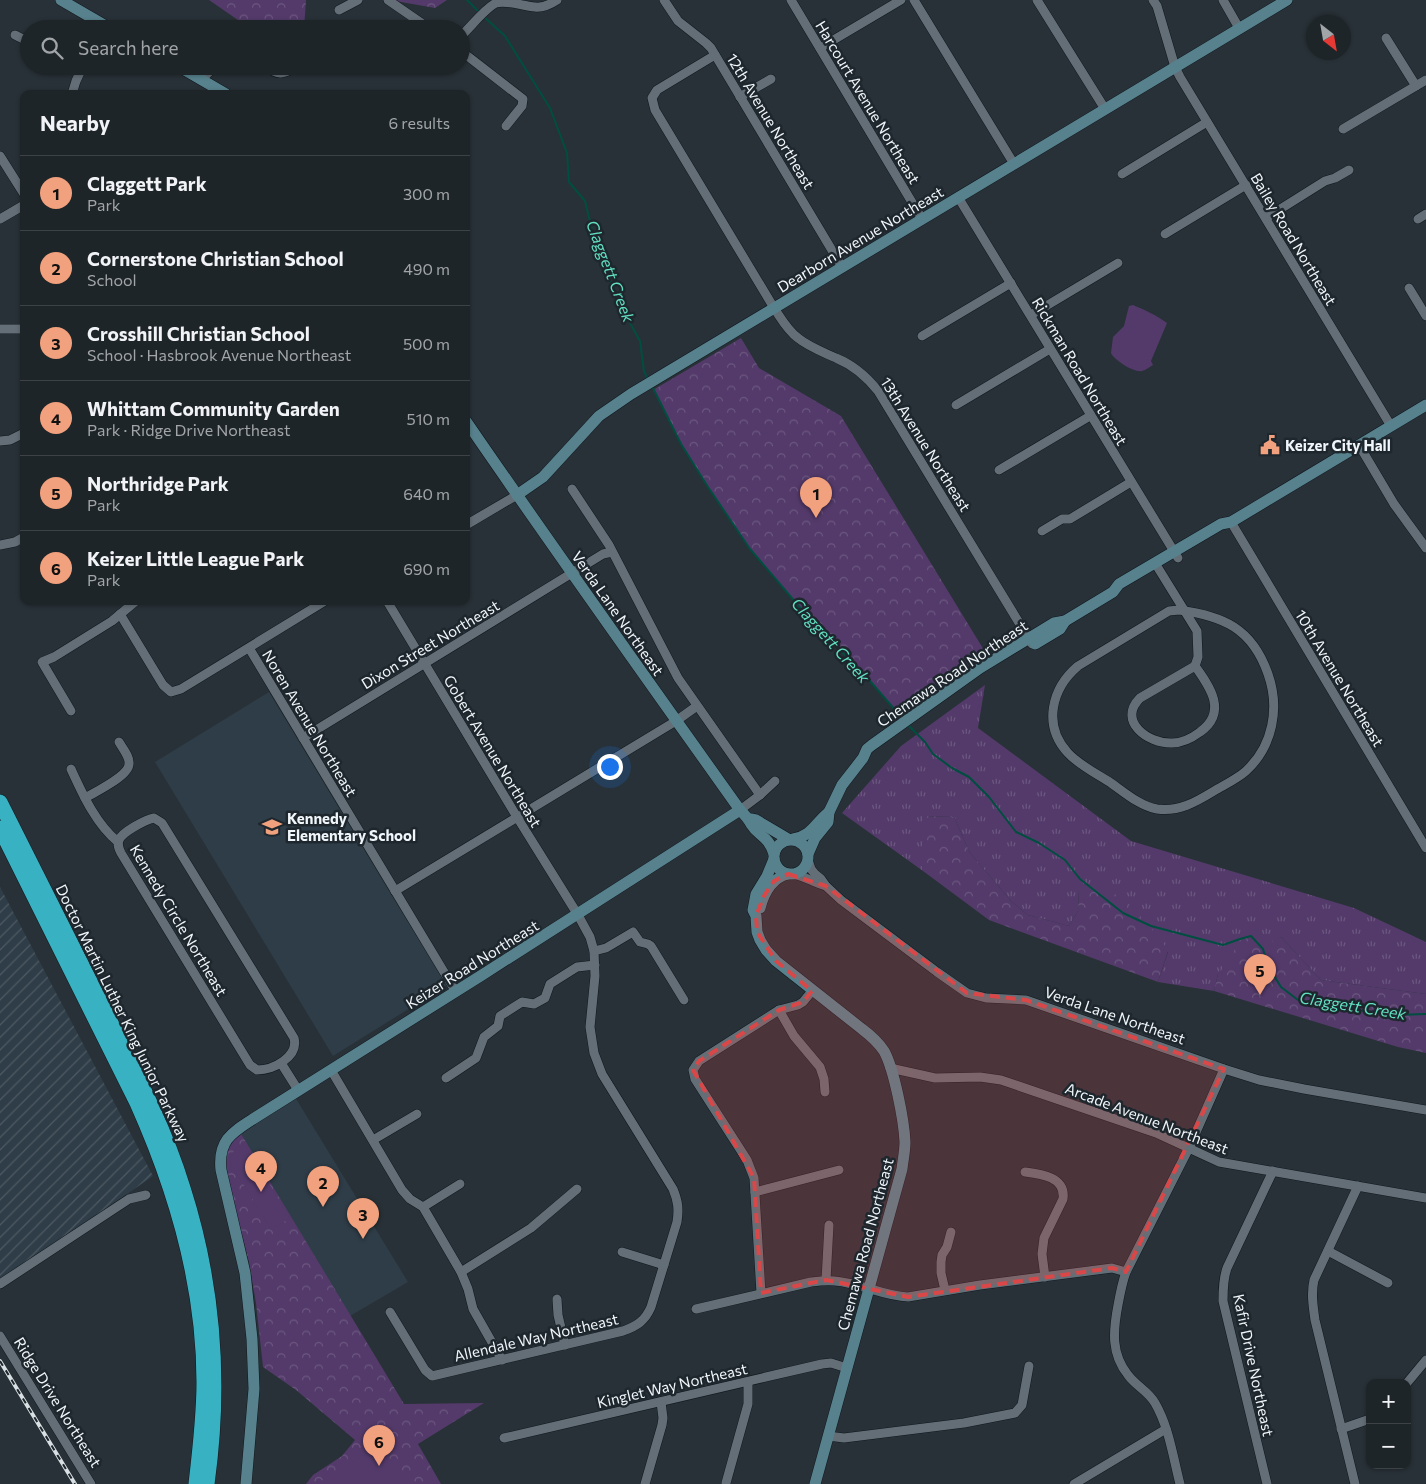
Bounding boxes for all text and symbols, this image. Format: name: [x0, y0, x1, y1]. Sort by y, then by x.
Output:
north arrow: [1306, 15, 1351, 60]
street label: Harcourt Avenue Northeast: [812, 17, 924, 187]
search box: [20, 20, 470, 75]
icon: search: [38, 34, 66, 62]
text: Search here: [78, 36, 178, 59]
street label: 12th Avenue Northeast: [723, 50, 819, 192]
text: Nearby: [40, 110, 110, 135]
text: 6 results: [389, 113, 450, 132]
street label: Bailey Road Northeast: [1247, 170, 1341, 308]
text: Claggett Park: [87, 172, 207, 195]
street label: Dearborn Avenue Northeast: [774, 182, 946, 296]
text: 1: [52, 184, 60, 203]
text: 300 m: [403, 184, 450, 203]
text: Park: [87, 195, 120, 214]
water label: Claggett Creek: [583, 217, 639, 325]
text: Cornerstone Christian School: [87, 247, 344, 270]
text: 2: [51, 259, 61, 278]
text: 490 m: [403, 259, 450, 278]
text: School: [87, 270, 137, 289]
street label: Rickman Road Northeast: [1029, 294, 1131, 448]
text: Crosshill Christian School: [87, 322, 310, 345]
text: 3: [51, 334, 61, 353]
text: 500 m: [403, 334, 450, 353]
text: School · Hasbrook Avenue Northeast: [87, 345, 351, 364]
street label: 13th Avenue Northeast: [877, 373, 975, 515]
text: Whittam Community Garden: [87, 397, 340, 420]
text: 4: [51, 409, 61, 428]
text: 510 m: [407, 409, 450, 428]
text: Park · Ridge Drive Northeast: [87, 420, 291, 439]
public building icon: Keizer City Hall: [1259, 434, 1281, 456]
place label: Keizer City Hall: [1285, 436, 1391, 454]
text: Northridge Park: [87, 472, 229, 495]
pin: 1: [800, 477, 832, 518]
text: 5: [51, 484, 61, 503]
text: 640 m: [403, 484, 450, 503]
text: Park: [87, 495, 120, 514]
text: Keizer Little League Park: [87, 547, 304, 570]
street label: Verda Lane Northeast: [568, 547, 668, 679]
text: 6: [51, 559, 61, 578]
text: 690 m: [403, 559, 450, 578]
text: Park: [87, 570, 120, 589]
water label: Claggett Creek: [788, 594, 874, 687]
street label: Dixon Street Northeast: [358, 596, 502, 692]
street label: 10th Avenue Northeast: [1292, 606, 1388, 750]
street label: Chemawa Road Northeast: [873, 616, 1031, 730]
street label: Noren Avenue Northeast: [259, 646, 361, 800]
street label: Gobert Avenue Northeast: [440, 672, 546, 830]
your location: [597, 754, 623, 780]
place label: Kennedy Elementary School: [287, 809, 416, 844]
school or university icon: Kennedy Elementary School: [261, 816, 283, 838]
street label: Kennedy Circle Northeast: [127, 841, 231, 999]
street label: Doctor Martin Luther King Junior Parkway: [53, 881, 194, 1145]
street label: Keizer Road Northeast: [402, 916, 542, 1012]
pin: 5: [1244, 954, 1276, 995]
street label: Verda Lane Northeast: [1042, 982, 1188, 1048]
water label: Claggett Creek: [1298, 987, 1408, 1023]
street label: Arcade Avenue Northeast: [1063, 1079, 1231, 1157]
pin: 4: [245, 1151, 277, 1192]
street label: Chemawa Road Northeast: [833, 1156, 897, 1332]
pin: 2: [307, 1166, 339, 1207]
pin: 3: [347, 1198, 379, 1239]
street label: Kafir Drive Northeast: [1230, 1292, 1278, 1438]
street label: Allendale Way Northeast: [452, 1309, 620, 1365]
street label: Ridge Drive Northeast: [11, 1334, 105, 1470]
street label: Kinglet Way Northeast: [595, 1359, 749, 1411]
map controls: [1366, 1379, 1411, 1469]
button: +: [1366, 1379, 1411, 1424]
button: −: [1366, 1424, 1411, 1469]
pin: 6: [363, 1425, 395, 1466]

